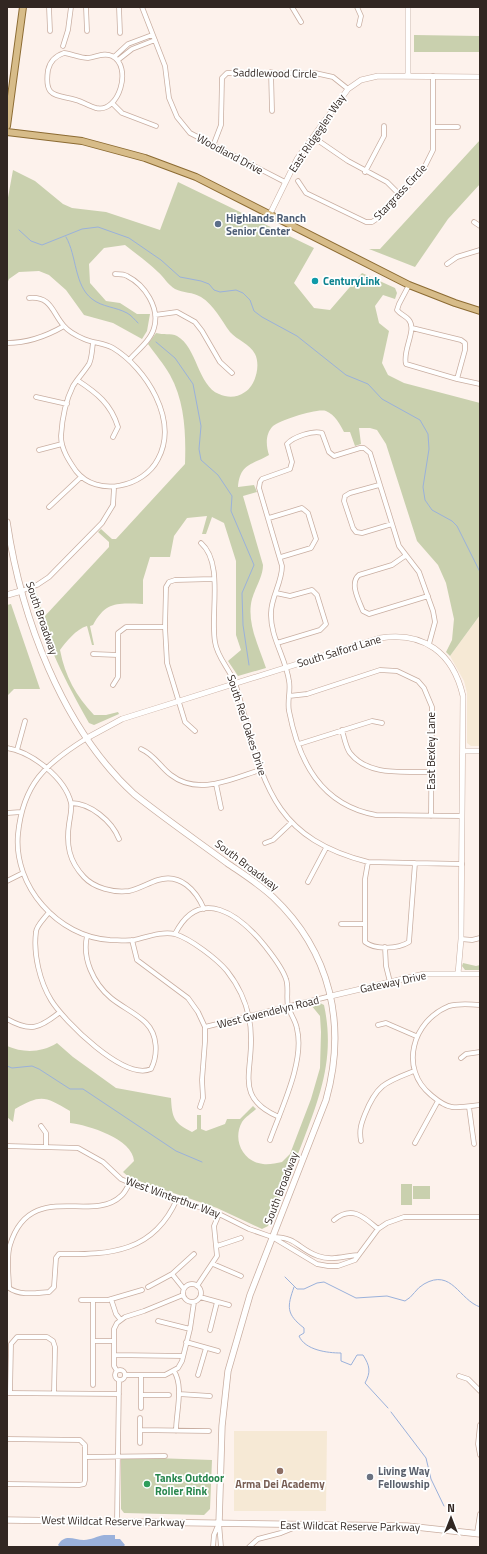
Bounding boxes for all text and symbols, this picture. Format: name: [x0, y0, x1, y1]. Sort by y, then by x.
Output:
street label: Saddlewood Circle: [233, 64, 318, 82]
street label: East Ridgeglen Way: [285, 90, 350, 175]
street label: Woodland Drive: [194, 130, 266, 178]
street label: Stargrass Circle: [370, 160, 431, 224]
place label: Highlands Ranch Senior Center: [226, 210, 306, 239]
marker: Highlands Ranch Senior Center: [213, 219, 223, 229]
place label: CenturyLink: [323, 273, 380, 289]
marker: CenturyLink: [310, 276, 320, 286]
street label: South Broadway: [22, 579, 62, 657]
street label: South Salford Lane: [295, 630, 384, 671]
street label: South Red Oakes Drive: [223, 672, 271, 778]
street label: East Bexley Lane: [423, 711, 439, 790]
street label: South Broadway: [212, 836, 283, 895]
street label: Gateway Drive: [358, 967, 428, 997]
street label: West Gwendelyn Road: [215, 992, 321, 1032]
street label: South Broadway: [260, 1149, 302, 1227]
street label: West Winterthur Way: [123, 1172, 223, 1222]
place label: Living Way Fellowship: [378, 1463, 430, 1492]
marker: Arma Dei Academy: [275, 1466, 285, 1476]
place label: Tanks Outdoor Roller Rink: [155, 1470, 224, 1499]
marker: Living Way Fellowship: [365, 1472, 375, 1482]
place label: Arma Dei Academy: [235, 1476, 325, 1492]
marker: Tanks Outdoor Roller Rink: [142, 1479, 152, 1489]
north arrow: [431, 1498, 471, 1538]
text: N: [447, 1500, 455, 1516]
street label: West Wildcat Reserve Parkway: [41, 1512, 186, 1530]
street label: East Wildcat Reserve Parkway: [280, 1517, 421, 1535]

